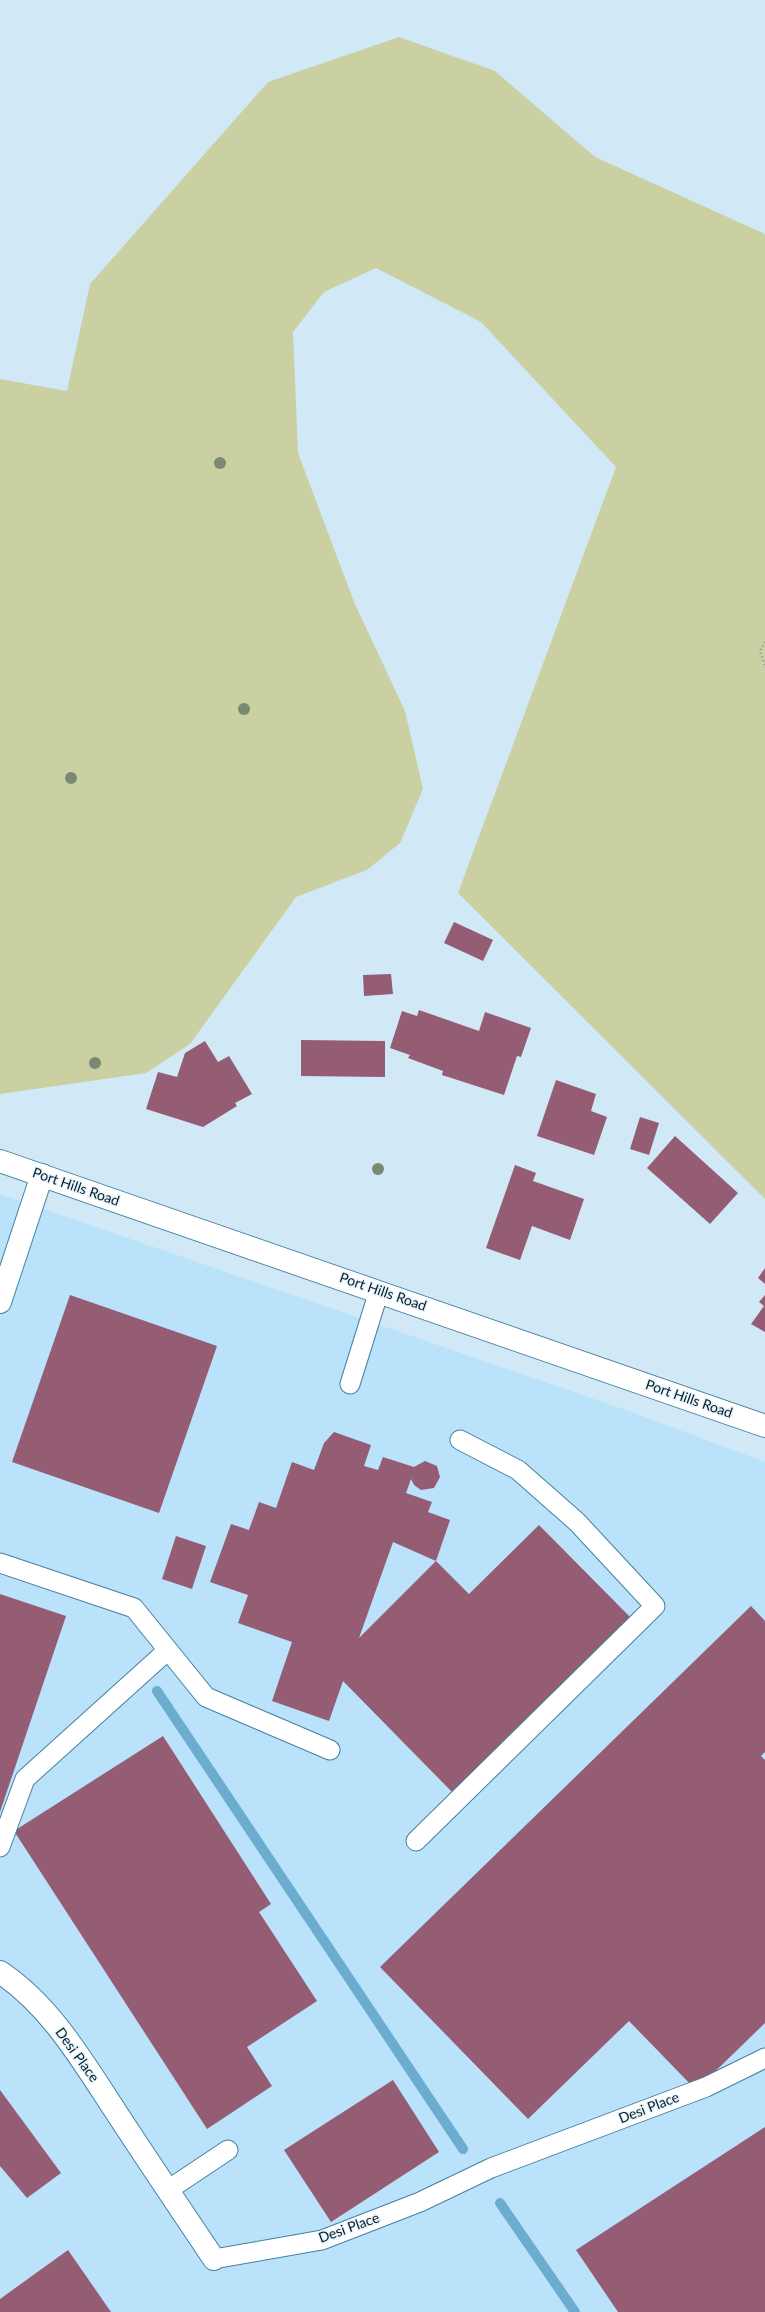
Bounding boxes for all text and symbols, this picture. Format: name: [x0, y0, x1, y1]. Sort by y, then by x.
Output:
street label: Port Hills Road: [30, 1164, 122, 1210]
street label: Port Hills Road: [337, 1269, 429, 1315]
street label: Port Hills Road: [643, 1376, 735, 1422]
street label: Desi Place: [52, 2024, 102, 2086]
street label: Desi Place: [616, 2089, 682, 2127]
street label: Desi Place: [316, 2209, 382, 2247]

